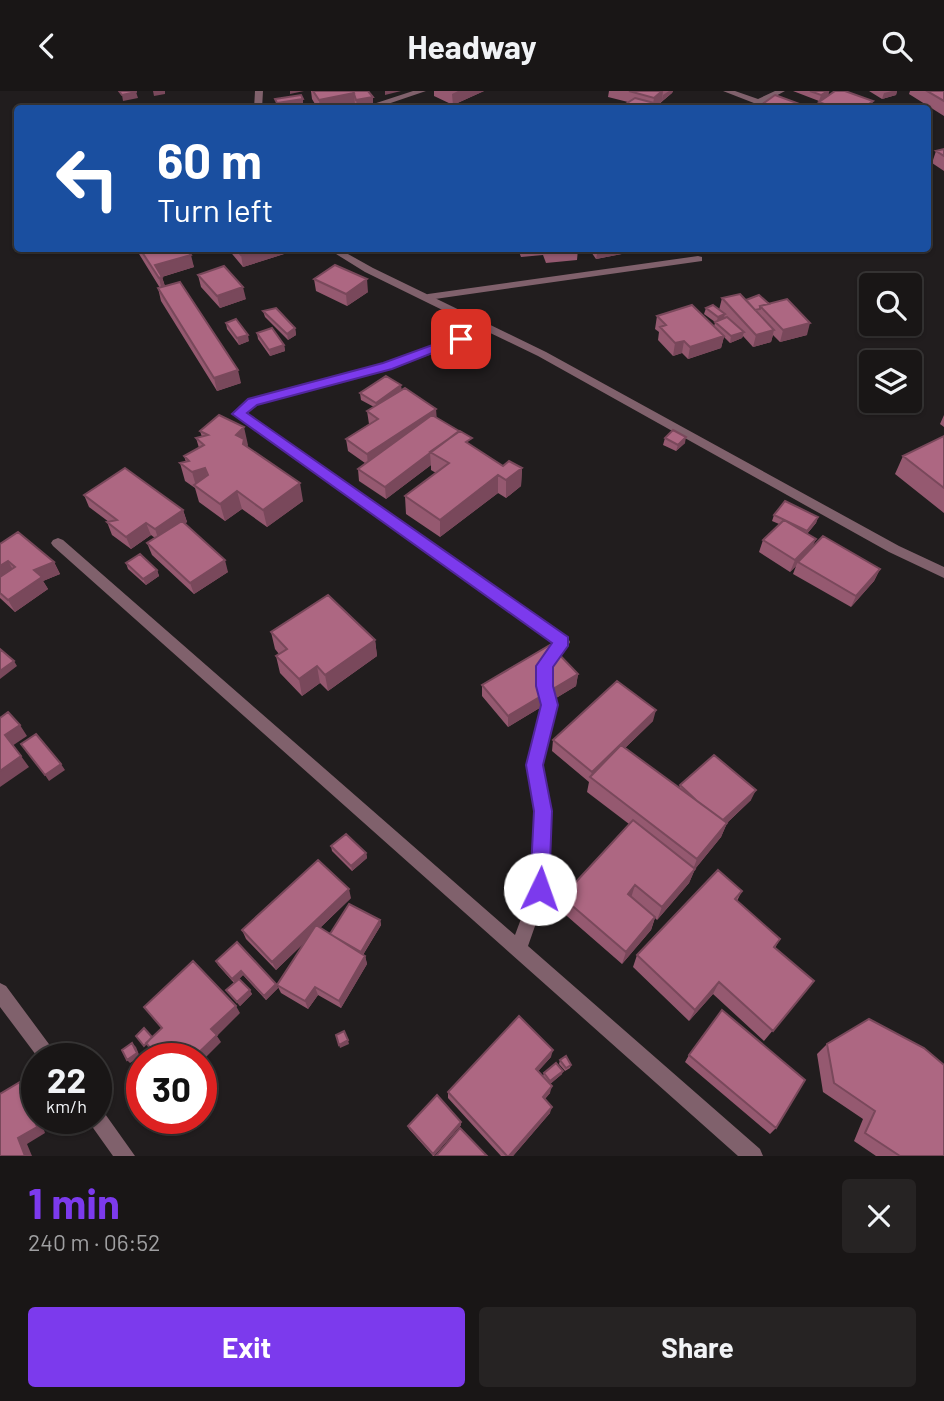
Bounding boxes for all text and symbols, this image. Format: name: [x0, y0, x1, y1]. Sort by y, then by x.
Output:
icon: back: [28, 27, 66, 65]
text: Headway: [407, 27, 537, 65]
icon: search: [878, 27, 916, 65]
text: 60 m: [157, 130, 262, 189]
icon: left: [42, 133, 133, 224]
text: Turn left: [157, 190, 274, 228]
map controls: [859, 273, 922, 413]
button: search: [859, 273, 922, 336]
pin: [431, 309, 491, 369]
icon: arrive: [442, 320, 480, 358]
button: layers: [859, 350, 922, 413]
position arrow: [503, 852, 577, 926]
speed limit sign: 30: [126, 1043, 217, 1134]
text: 22: [47, 1058, 86, 1100]
text: km/h: [46, 1095, 87, 1117]
text: 1 min: [28, 1177, 120, 1227]
button: close: [842, 1179, 916, 1253]
text: 240 m · 06:52: [28, 1228, 160, 1256]
button: Exit: [28, 1307, 465, 1387]
button: Share: [479, 1307, 916, 1387]

